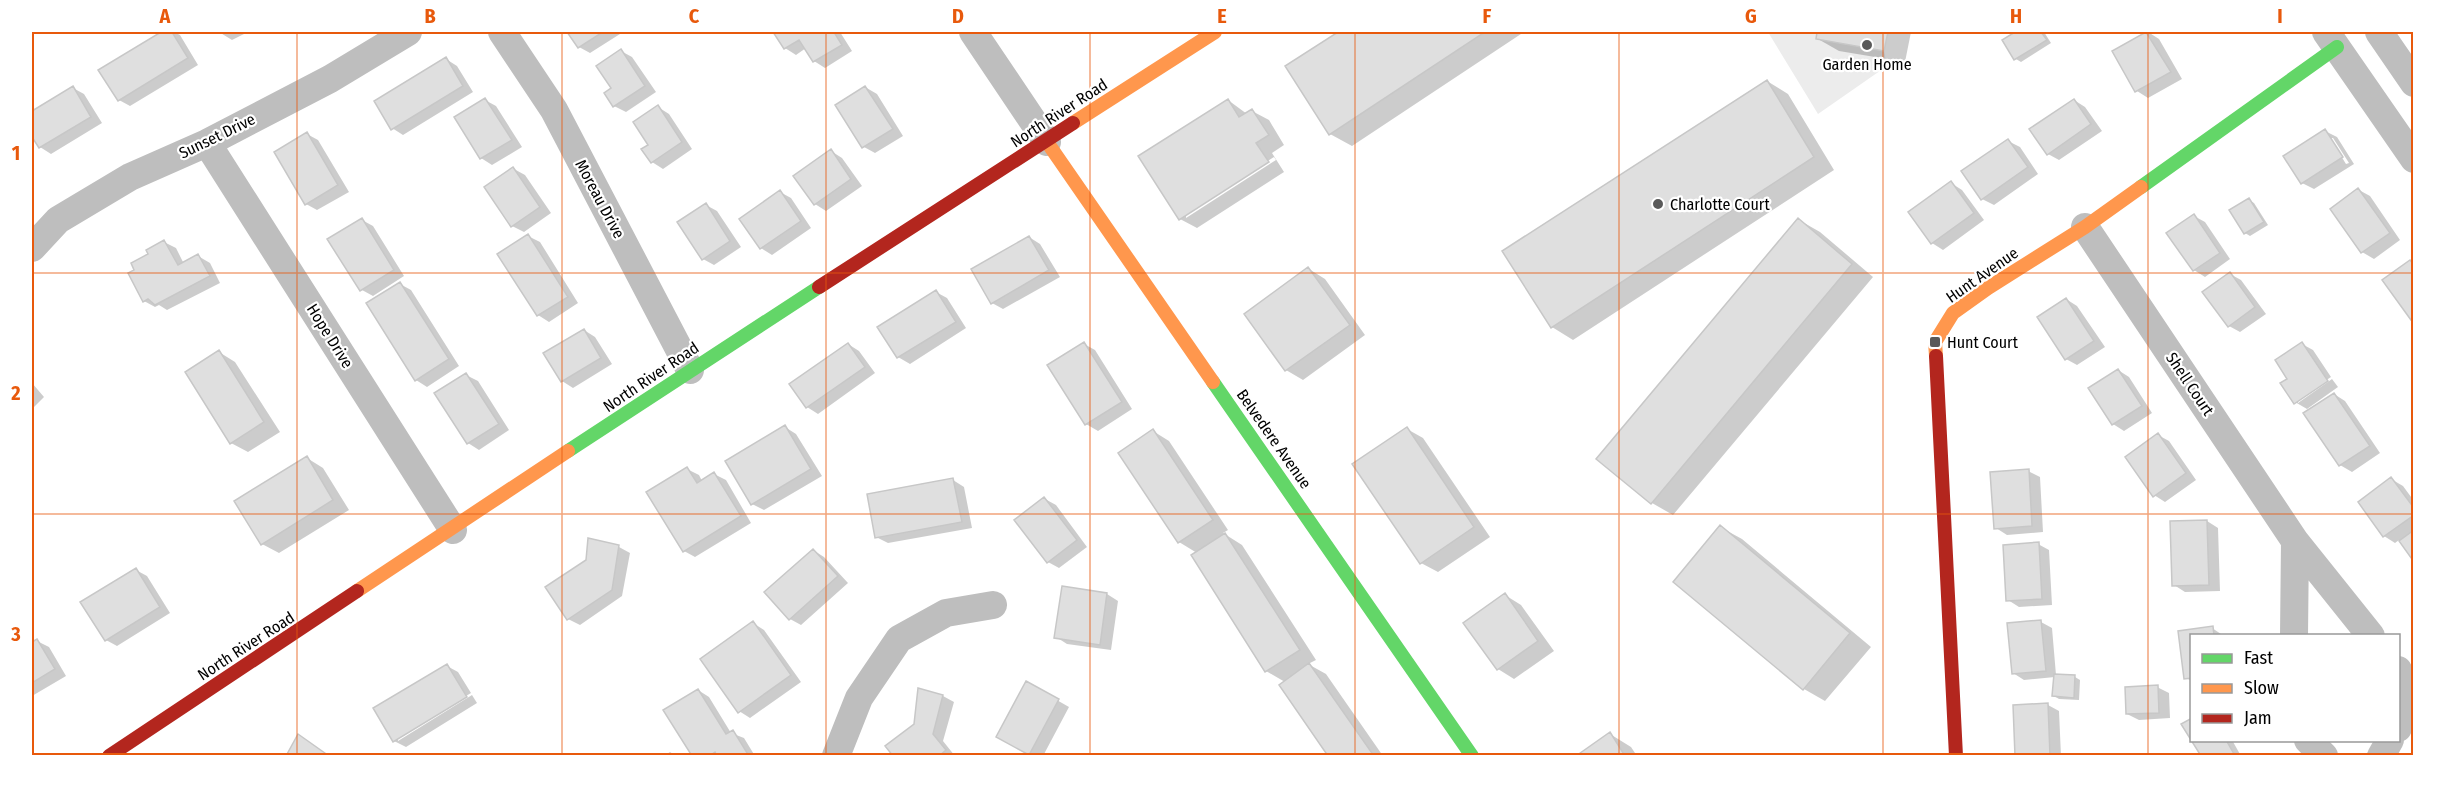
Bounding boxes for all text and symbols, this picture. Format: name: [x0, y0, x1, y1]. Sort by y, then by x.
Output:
text: A: [159, 4, 172, 28]
text: B: [424, 4, 436, 28]
text: C: [689, 4, 700, 28]
text: D: [952, 4, 964, 28]
text: E: [1217, 4, 1227, 28]
text: F: [1483, 4, 1492, 28]
text: G: [1745, 4, 1757, 28]
text: H: [2010, 4, 2022, 28]
text: I: [2277, 4, 2283, 28]
marker: Garden Home: [1860, 38, 1874, 52]
place label: Garden Home: [1822, 55, 1912, 74]
street label: North River Road: [1007, 75, 1111, 151]
street label: Sunset Drive: [176, 109, 258, 163]
text: 1: [12, 141, 20, 165]
street label: Moreau Drive: [571, 156, 629, 242]
place label: Charlotte Court: [1670, 195, 1770, 214]
marker: Charlotte Court: [1651, 197, 1665, 211]
street label: Hunt Avenue: [1942, 243, 2022, 307]
street label: Hope Drive: [303, 300, 357, 372]
place label: Hunt Court: [1947, 333, 2019, 352]
marker: Hunt Court: [1928, 335, 1942, 349]
street label: North River Road: [600, 338, 702, 416]
street label: Shell Court: [2162, 349, 2218, 420]
text: 2: [10, 381, 21, 405]
street label: Belvedere Avenue: [1233, 386, 1315, 492]
street label: North River Road: [194, 608, 298, 684]
text: 3: [10, 622, 21, 646]
legend: [2190, 634, 2400, 742]
text: Fast: [2244, 647, 2273, 669]
text: Slow: [2244, 677, 2279, 699]
text: Jam: [2244, 707, 2272, 729]

